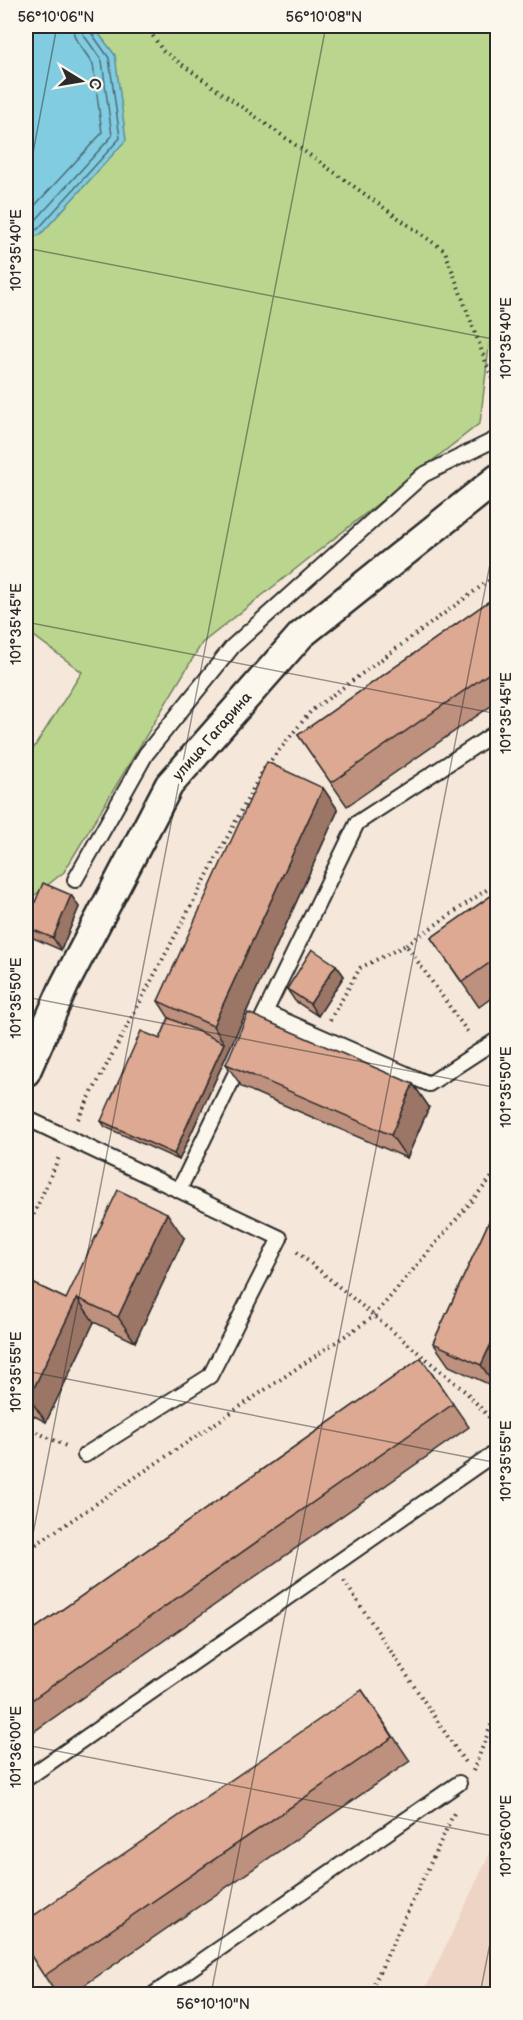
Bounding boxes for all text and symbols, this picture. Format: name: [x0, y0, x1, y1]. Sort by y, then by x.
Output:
text: 56°10'06"N: [17, 8, 95, 27]
text: 56°10'08"N: [286, 8, 362, 27]
north arrow: [51, 51, 111, 111]
text: С: [84, 76, 105, 91]
text: 101°35'40"E: [7, 209, 26, 291]
text: 101°35'40"E: [497, 297, 516, 379]
text: 101°35'45"E: [7, 583, 26, 665]
text: 101°35'45"E: [497, 672, 516, 754]
street label: улица Гагарина: [169, 688, 256, 785]
text: 101°35'50"E: [7, 957, 26, 1039]
text: 101°35'50"E: [497, 1046, 516, 1128]
text: 101°35'55"E: [7, 1331, 26, 1413]
text: 101°35'55"E: [497, 1420, 516, 1502]
text: 101°36'00"E: [7, 1706, 26, 1788]
text: 101°36'00"E: [497, 1795, 516, 1877]
text: 56°10'10"N: [176, 1995, 250, 2014]

